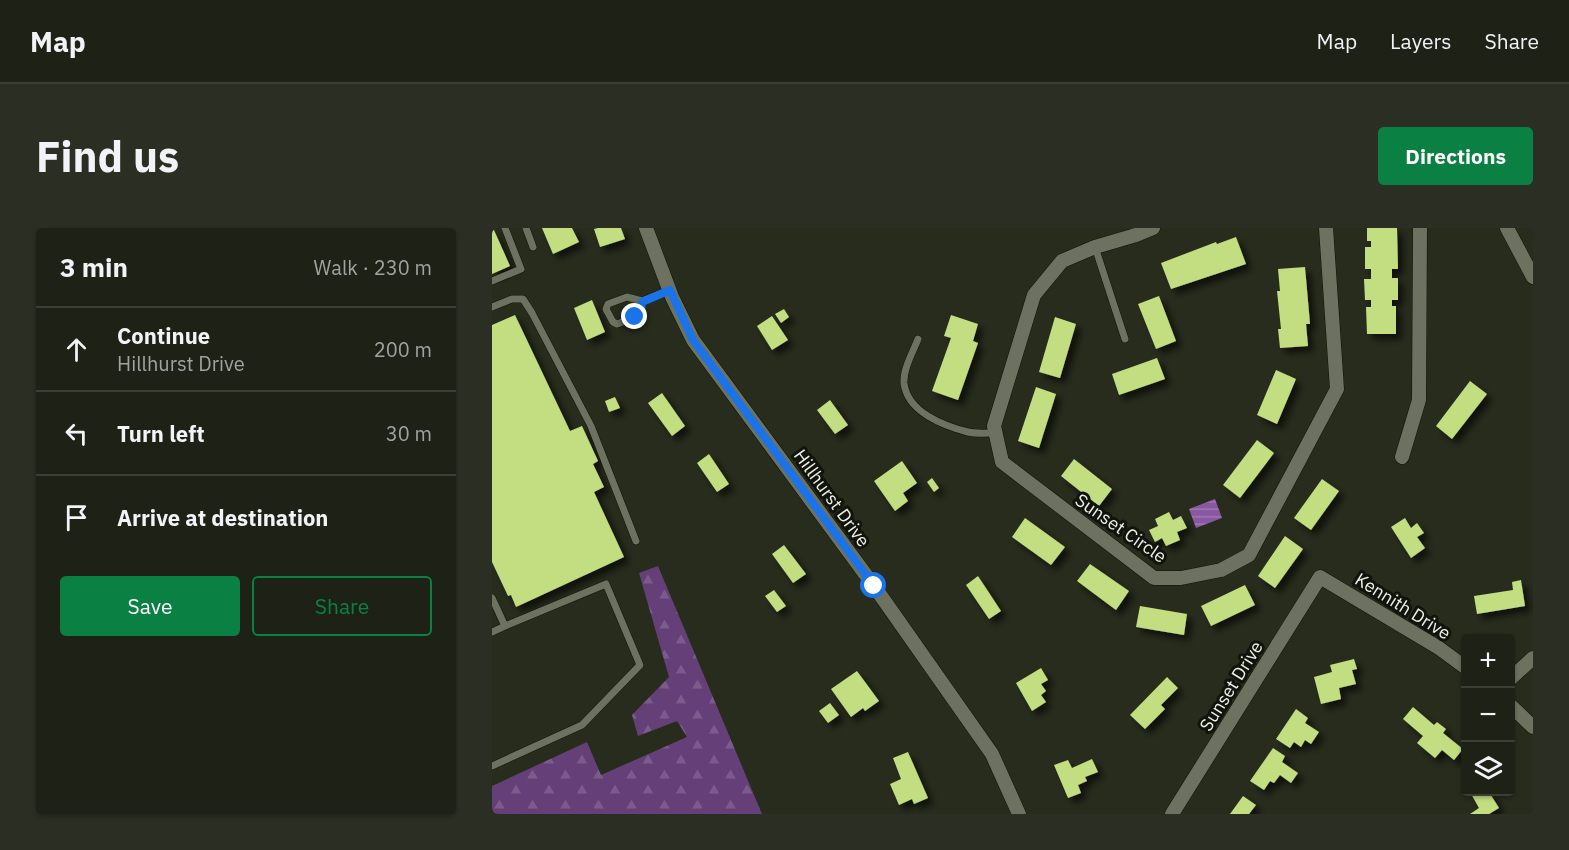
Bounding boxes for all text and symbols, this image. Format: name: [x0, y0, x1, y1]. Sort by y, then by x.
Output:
text: Map: [30, 23, 86, 60]
text: Map: [1317, 27, 1357, 55]
text: Layers: [1390, 27, 1452, 55]
text: Share: [1485, 27, 1539, 55]
button: Directions: [1378, 127, 1533, 185]
text: Find us: [36, 129, 179, 184]
text: 3 min: [60, 250, 128, 284]
text: Walk · 230 m: [314, 254, 432, 281]
route end: [621, 303, 647, 329]
text: Continue: [117, 321, 210, 350]
icon: ahead: [60, 333, 93, 366]
text: 200 m: [374, 336, 432, 363]
text: Hillhurst Drive: [117, 350, 245, 377]
icon: left: [60, 417, 93, 450]
text: Turn left: [117, 419, 205, 448]
text: 30 m: [386, 420, 432, 447]
street label: Hillhurst Drive: [789, 445, 875, 551]
street label: Sunset Circle: [1071, 488, 1171, 568]
icon: arrive: [60, 501, 93, 534]
text: Arrive at destination: [117, 503, 328, 532]
street label: Kennith Drive: [1351, 568, 1455, 645]
route start: [860, 572, 886, 598]
button: Save: [60, 576, 240, 636]
button: Share: [252, 576, 432, 636]
map controls: [1461, 634, 1515, 796]
button: +: [1461, 634, 1515, 688]
street label: Sunset Drive: [1194, 637, 1268, 735]
button: −: [1461, 688, 1515, 742]
button: layers: [1461, 742, 1515, 796]

